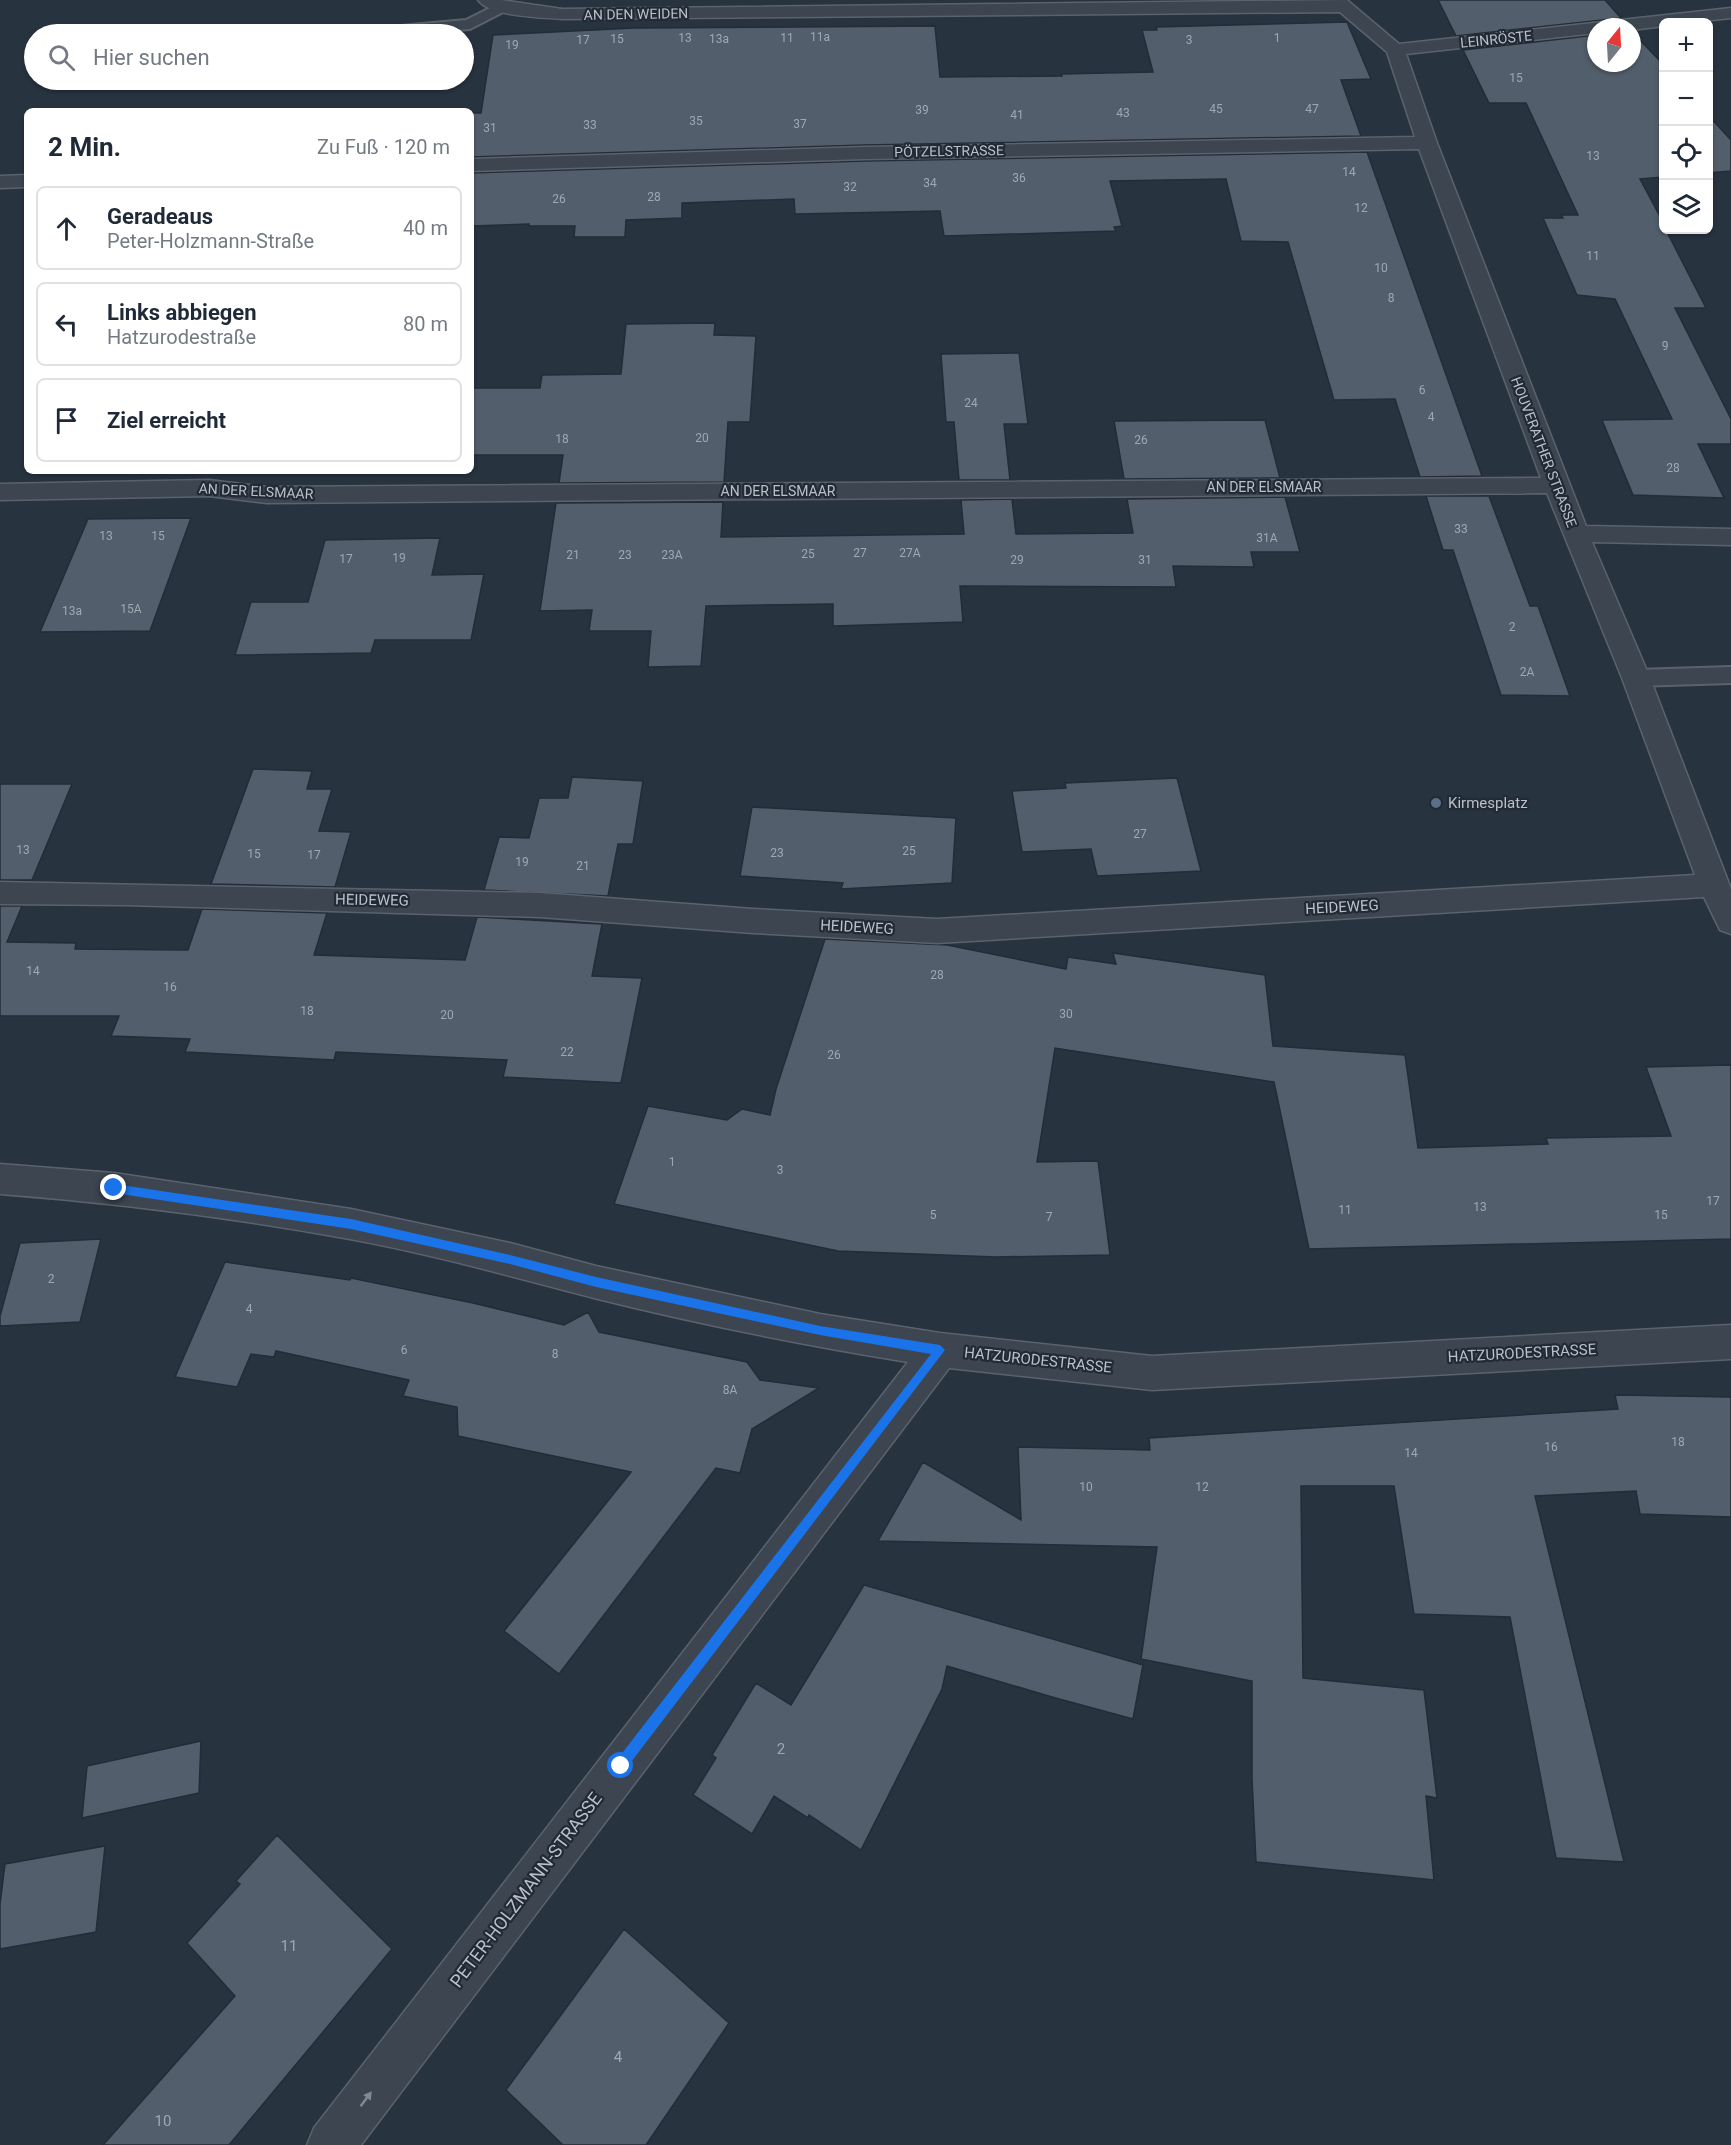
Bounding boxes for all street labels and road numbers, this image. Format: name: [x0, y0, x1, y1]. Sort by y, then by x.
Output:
street label: AN DEN WEIDEN: [584, 5, 688, 23]
street label: LEINRÖSTE: [1459, 27, 1533, 51]
street label: PÖTZELSTRASSE: [894, 142, 1004, 160]
street label: HOUVERATHER STRASSE: [1508, 375, 1580, 530]
street label: AN DER ELSMAAR: [1207, 479, 1322, 495]
street label: AN DER ELSMAAR: [198, 480, 314, 502]
street label: AN DER ELSMAAR: [721, 483, 836, 499]
street label: HEIDEWEG: [335, 890, 409, 910]
street label: HEIDEWEG: [1305, 896, 1379, 918]
street label: HEIDEWEG: [820, 916, 894, 938]
street label: HATZURODESTRASSE: [1447, 1340, 1597, 1366]
street label: HATZURODESTRASSE: [963, 1343, 1113, 1377]
street label: PETER-HOLZMANN-STRASSE: [445, 1788, 606, 1991]

